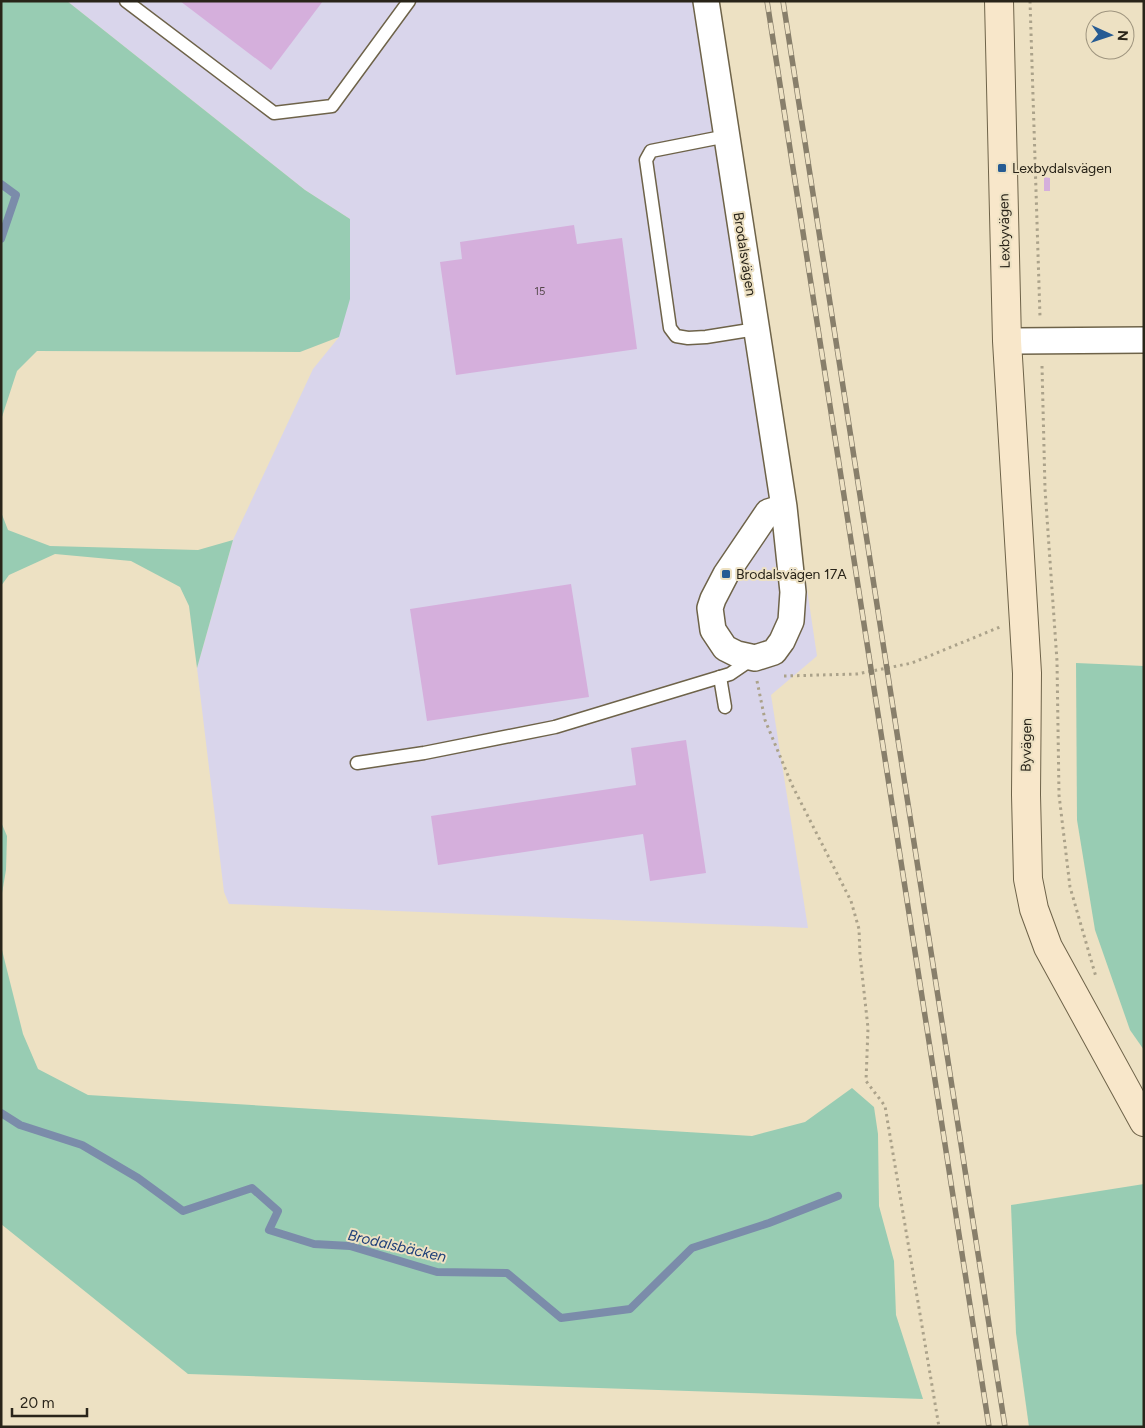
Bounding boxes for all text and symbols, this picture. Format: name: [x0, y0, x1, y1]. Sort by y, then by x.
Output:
north arrow: [1085, 10, 1135, 60]
text: N: [1114, 30, 1131, 42]
place label: Lexbydalsvägen: [1012, 160, 1112, 177]
marker: Lexbydalsvägen: [996, 162, 1008, 174]
street label: Lexbyvägen: [995, 193, 1014, 269]
street label: Brodalsvägen: [730, 211, 760, 297]
house number: 15: [535, 285, 545, 298]
place label: Brodalsvägen 17A: [736, 566, 847, 583]
marker: Brodalsvägen 17A: [720, 568, 732, 580]
street label: Byvägen: [1018, 718, 1035, 772]
water label: Brodalsbäcken: [346, 1226, 448, 1266]
scale bar: [12, 1386, 88, 1418]
text: 20 m: [20, 1394, 54, 1412]

